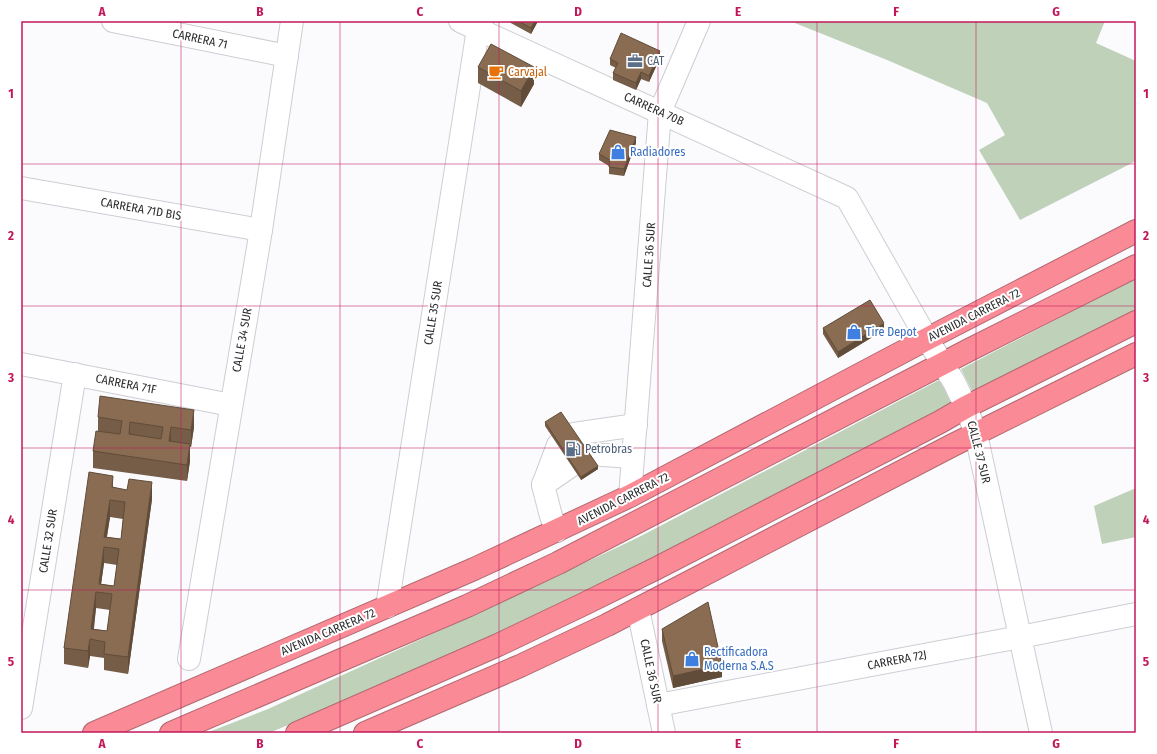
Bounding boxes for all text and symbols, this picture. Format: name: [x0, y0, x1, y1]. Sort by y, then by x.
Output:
text: A: [97, 4, 106, 19]
text: B: [256, 4, 264, 19]
text: C: [417, 4, 424, 19]
text: D: [574, 4, 582, 19]
text: E: [735, 4, 741, 19]
text: F: [893, 4, 899, 19]
text: G: [1052, 4, 1060, 19]
street label: CARRERA 71: [171, 26, 229, 52]
office icon: CAT: [626, 52, 644, 70]
place label: CAT: [647, 54, 665, 68]
cafe icon: Carvajal: [487, 63, 505, 81]
place label: Carvajal: [508, 65, 547, 79]
text: 1: [8, 86, 14, 101]
text: 1: [1143, 86, 1149, 101]
street label: CARRERA 70B: [622, 90, 687, 129]
shop icon: Radiadores: [609, 143, 627, 161]
place label: Radiadores: [630, 145, 685, 159]
street label: CARRERA 71D BIS: [100, 195, 182, 223]
street label: CALLE 36 SUR: [640, 222, 658, 288]
text: 2: [7, 228, 14, 243]
text: 2: [1142, 228, 1149, 243]
street label: CALLE 35 SUR: [421, 279, 445, 346]
street label: AVENIDA CARRERA 72: [926, 286, 1022, 344]
street label: CALLE 34 SUR: [229, 306, 255, 373]
shop icon: Tire Depot: [845, 323, 863, 341]
place label: Tire Depot: [866, 325, 917, 339]
text: 3: [7, 370, 14, 385]
text: 3: [1142, 370, 1149, 385]
street label: CARRERA 71F: [95, 371, 158, 397]
street label: CALLE 37 SUR: [964, 419, 994, 485]
fuel station icon: Petrobras: [564, 440, 582, 458]
place label: Petrobras: [585, 442, 632, 456]
street label: AVENIDA CARRERA 72: [575, 470, 671, 528]
street label: CALLE 32 SUR: [36, 508, 60, 574]
text: 4: [8, 512, 15, 527]
text: 4: [1143, 512, 1150, 527]
street label: AVENIDA CARRERA 72: [279, 606, 377, 658]
street label: CALLE 36 SUR: [637, 638, 665, 705]
place label: Rectificadora Moderna S.A.S: [704, 645, 774, 673]
street label: CARRERA 72J: [866, 647, 928, 673]
shop icon: Rectificadora Moderna S.A.S: [683, 650, 701, 668]
text: 5: [8, 654, 14, 669]
text: 5: [1143, 654, 1149, 669]
text: A: [97, 736, 106, 751]
text: B: [256, 736, 264, 751]
text: C: [417, 736, 424, 751]
text: D: [574, 736, 582, 751]
text: E: [735, 736, 741, 751]
text: F: [893, 736, 899, 751]
text: G: [1052, 736, 1060, 751]

